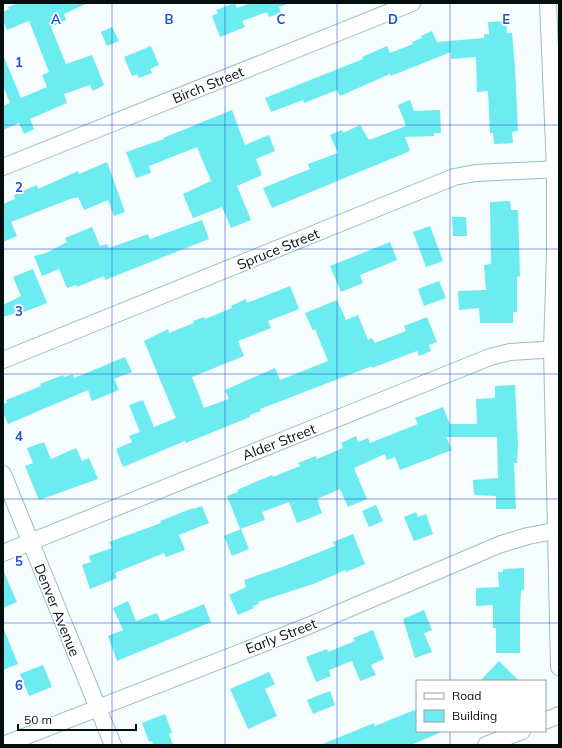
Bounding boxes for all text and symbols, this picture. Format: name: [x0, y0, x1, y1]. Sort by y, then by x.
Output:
text: A: [51, 11, 61, 27]
text: B: [165, 11, 174, 27]
text: C: [277, 11, 286, 27]
text: D: [388, 11, 398, 27]
text: E: [502, 11, 510, 27]
text: 1: [15, 54, 23, 70]
street label: Birch Street: [170, 63, 246, 107]
text: 2: [15, 179, 23, 195]
street label: Spruce Street: [234, 224, 322, 274]
text: 3: [15, 303, 23, 319]
street label: Alder Street: [240, 420, 318, 464]
text: 4: [15, 428, 23, 444]
text: 5: [15, 553, 23, 569]
street label: Denver Avenue: [30, 561, 84, 659]
street label: Early Street: [243, 614, 319, 658]
text: 6: [15, 677, 23, 693]
legend: [416, 680, 546, 732]
text: Road: [452, 688, 481, 703]
scale bar: [18, 706, 136, 732]
text: Building: [452, 708, 497, 723]
text: 50 m: [24, 712, 52, 727]

